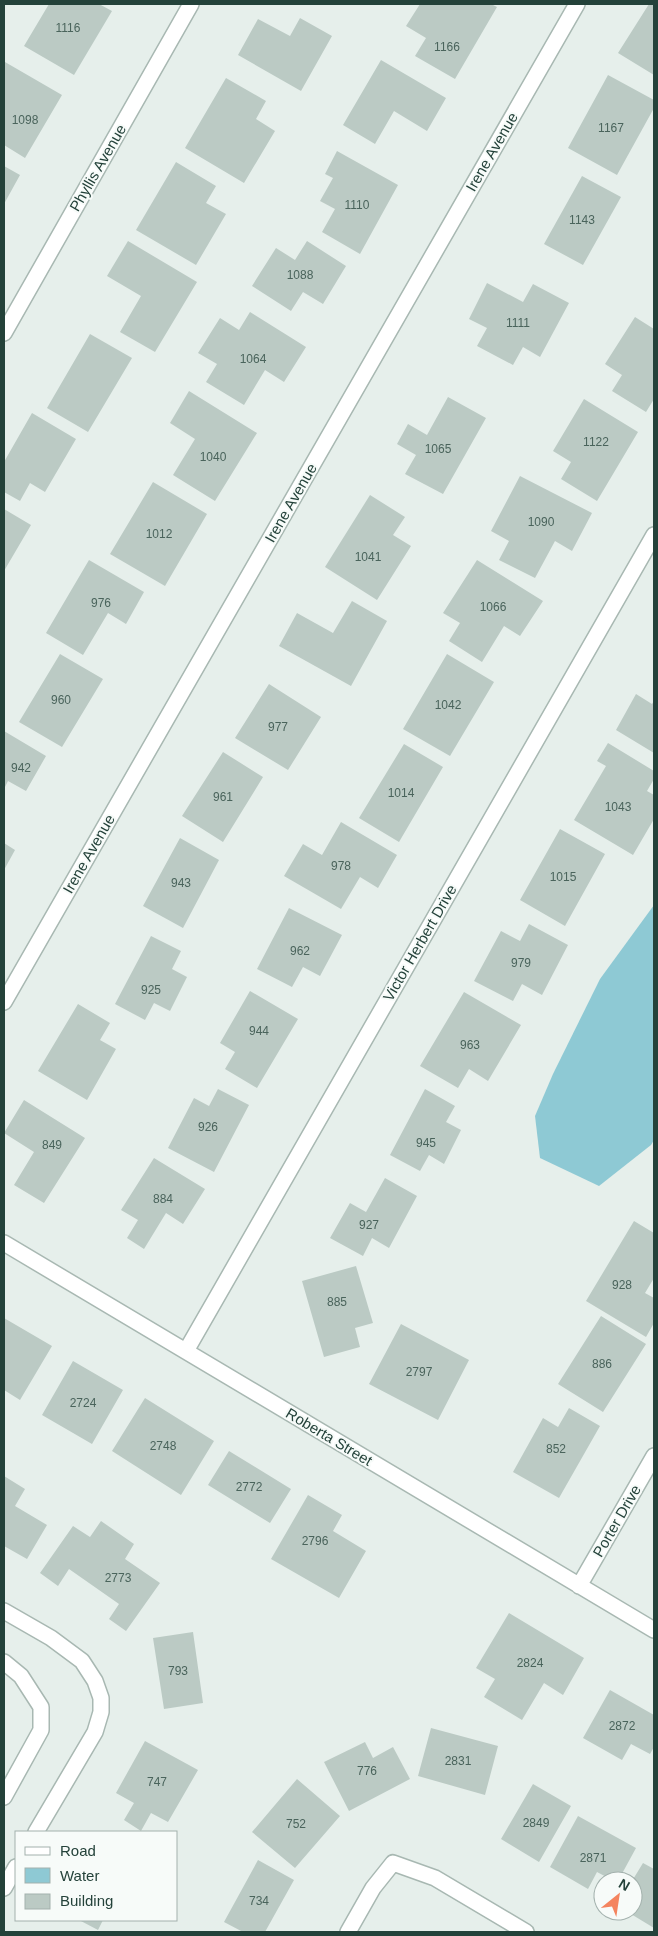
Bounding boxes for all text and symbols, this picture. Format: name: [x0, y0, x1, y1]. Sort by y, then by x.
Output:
house number: 1116: [56, 21, 81, 35]
house number: 1166: [434, 40, 460, 54]
street label: Irene Avenue: [462, 109, 521, 194]
house number: 1098: [12, 113, 39, 127]
street label: Phyllis Avenue: [66, 121, 129, 214]
house number: 1167: [598, 121, 624, 135]
house number: 1110: [345, 198, 370, 212]
house number: 1143: [569, 213, 595, 227]
house number: 1088: [287, 268, 314, 282]
house number: 1111: [506, 316, 530, 330]
house number: 1064: [240, 352, 267, 366]
house number: 1122: [583, 435, 609, 449]
house number: 1065: [425, 442, 452, 456]
house number: 1040: [200, 450, 227, 464]
street label: Irene Avenue: [261, 460, 320, 545]
house number: 1090: [528, 515, 555, 529]
house number: 1012: [146, 527, 173, 541]
house number: 1041: [355, 550, 382, 564]
house number: 976: [91, 596, 111, 610]
house number: 1066: [480, 600, 507, 614]
house number: 960: [51, 693, 71, 707]
house number: 1042: [435, 698, 462, 712]
house number: 977: [268, 720, 288, 734]
house number: 942: [11, 761, 31, 775]
house number: 1014: [388, 786, 415, 800]
house number: 961: [213, 790, 233, 804]
house number: 1043: [605, 800, 632, 814]
street label: Irene Avenue: [59, 811, 118, 896]
house number: 978: [331, 859, 351, 873]
house number: 1015: [550, 870, 577, 884]
house number: 943: [171, 876, 191, 890]
street label: Victor Herbert Drive: [379, 882, 460, 1004]
house number: 962: [290, 944, 310, 958]
house number: 979: [511, 956, 531, 970]
house number: 925: [141, 983, 161, 997]
house number: 944: [249, 1024, 269, 1038]
house number: 963: [460, 1038, 480, 1052]
house number: 926: [198, 1120, 218, 1134]
house number: 945: [416, 1136, 436, 1150]
house number: 849: [42, 1138, 62, 1152]
house number: 884: [153, 1192, 173, 1206]
house number: 927: [359, 1218, 379, 1232]
house number: 928: [612, 1278, 632, 1292]
house number: 885: [327, 1295, 347, 1309]
house number: 886: [592, 1357, 612, 1371]
house number: 2797: [406, 1365, 433, 1379]
house number: 2724: [70, 1396, 97, 1410]
street label: Roberta Street: [283, 1404, 376, 1469]
house number: 2748: [150, 1439, 177, 1453]
house number: 852: [546, 1442, 566, 1456]
house number: 2772: [236, 1480, 263, 1494]
street label: Porter Drive: [589, 1482, 644, 1560]
house number: 2796: [302, 1534, 329, 1548]
house number: 2773: [105, 1571, 132, 1585]
house number: 2824: [517, 1656, 544, 1670]
house number: 793: [168, 1664, 188, 1678]
house number: 2872: [609, 1719, 636, 1733]
house number: 2831: [445, 1754, 472, 1768]
house number: 776: [357, 1764, 377, 1778]
house number: 747: [147, 1775, 167, 1789]
house number: 2849: [523, 1816, 550, 1830]
house number: 752: [286, 1817, 306, 1831]
legend: [15, 1831, 178, 1921]
text: Road: [60, 1842, 96, 1859]
house number: 2871: [580, 1851, 607, 1865]
text: Water: [60, 1867, 99, 1884]
north arrow: [593, 1871, 643, 1921]
text: N: [616, 1875, 633, 1894]
text: Building: [60, 1892, 113, 1909]
house number: 734: [249, 1894, 269, 1908]

